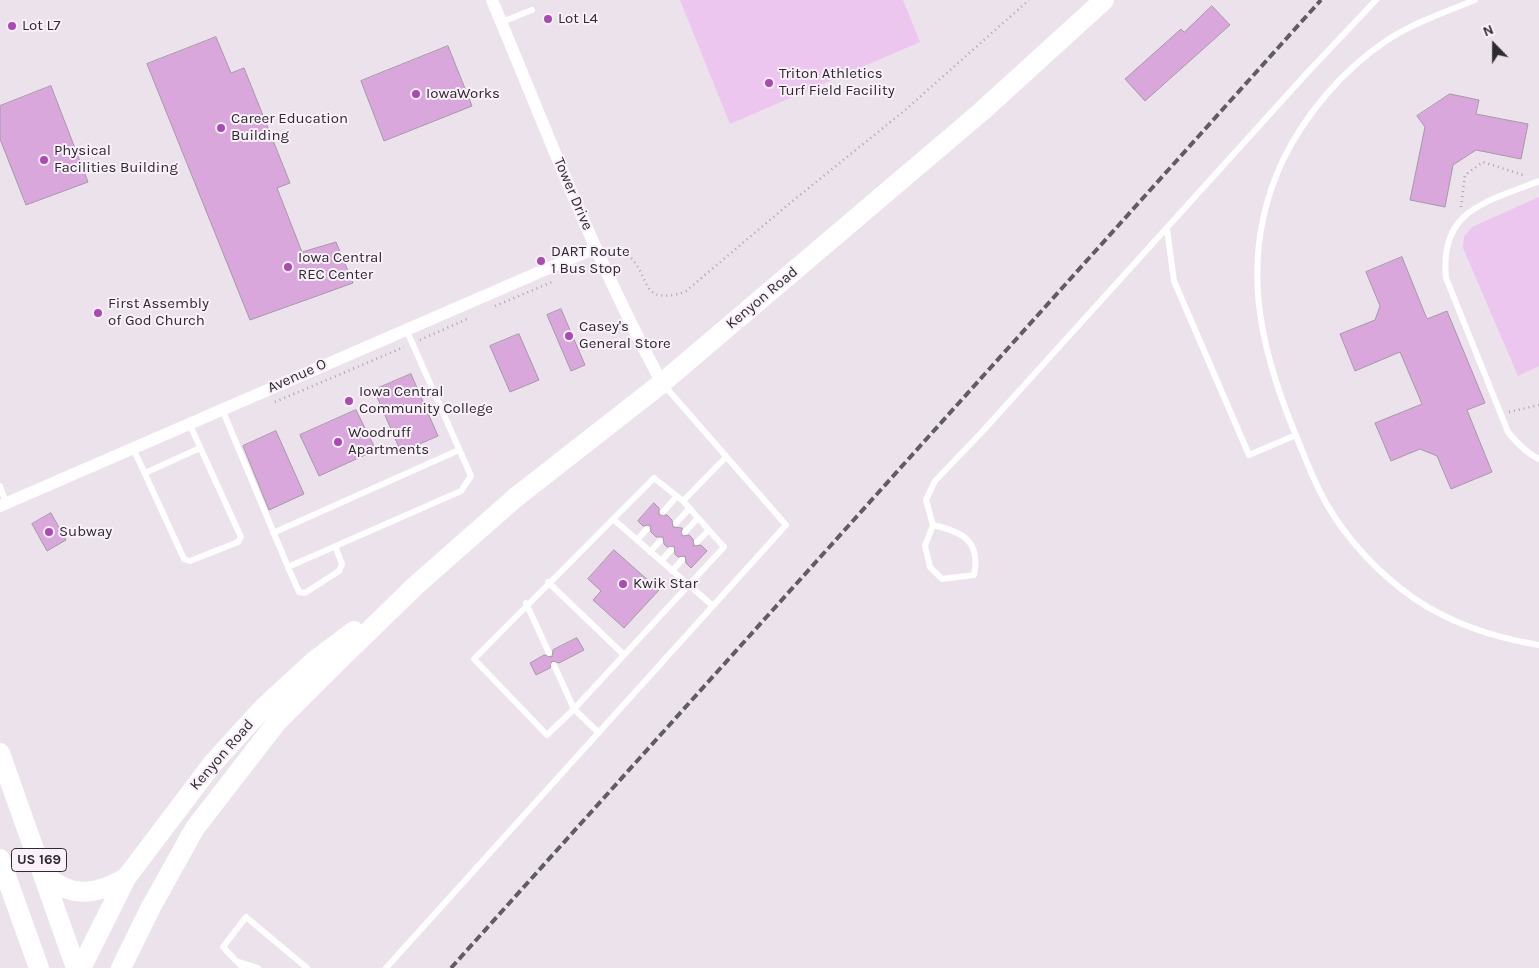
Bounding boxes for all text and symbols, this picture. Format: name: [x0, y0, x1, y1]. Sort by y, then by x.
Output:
place label: Lot L4: [558, 10, 598, 28]
marker: Lot L4: [542, 13, 554, 25]
place label: Lot L7: [22, 17, 60, 35]
marker: Lot L7: [6, 20, 18, 32]
north arrow: [1469, 20, 1519, 70]
text: N: [1480, 21, 1496, 40]
place label: Triton Athletics Turf Field Facility: [779, 65, 895, 100]
marker: Triton Athletics Turf Field Facility: [763, 77, 775, 89]
place label: IowaWorks: [426, 85, 500, 103]
marker: IowaWorks: [410, 88, 422, 100]
place label: Career Education Building: [231, 110, 348, 145]
marker: Career Education Building: [215, 122, 227, 134]
place label: Physical Facilities Building: [54, 142, 178, 177]
marker: Physical Facilities Building: [38, 154, 50, 166]
street label: Tower Drive: [550, 155, 596, 233]
place label: DART Route 1 Bus Stop: [551, 243, 630, 278]
place label: Iowa Central REC Center: [298, 249, 383, 284]
marker: DART Route 1 Bus Stop: [535, 255, 547, 267]
marker: Iowa Central REC Center: [282, 261, 294, 273]
street label: Kenyon Road: [722, 263, 802, 333]
place label: First Assembly of God Church: [108, 295, 209, 330]
marker: First Assembly of God Church: [92, 307, 104, 319]
place label: Casey's General Store: [579, 318, 671, 353]
marker: Casey's General Store: [563, 330, 575, 342]
street label: Avenue O: [265, 355, 329, 397]
place label: Iowa Central Community College: [359, 383, 493, 418]
marker: Iowa Central Community College: [343, 395, 355, 407]
place label: Woodruff Apartments: [348, 424, 429, 459]
marker: Woodruff Apartments: [332, 436, 344, 448]
place label: Subway: [59, 523, 112, 541]
marker: Subway: [43, 526, 55, 538]
place label: Kwik Star: [633, 575, 698, 593]
marker: Kwik Star: [617, 578, 629, 590]
street label: Kenyon Road: [186, 716, 258, 794]
road number: US 169: [12, 848, 66, 872]

